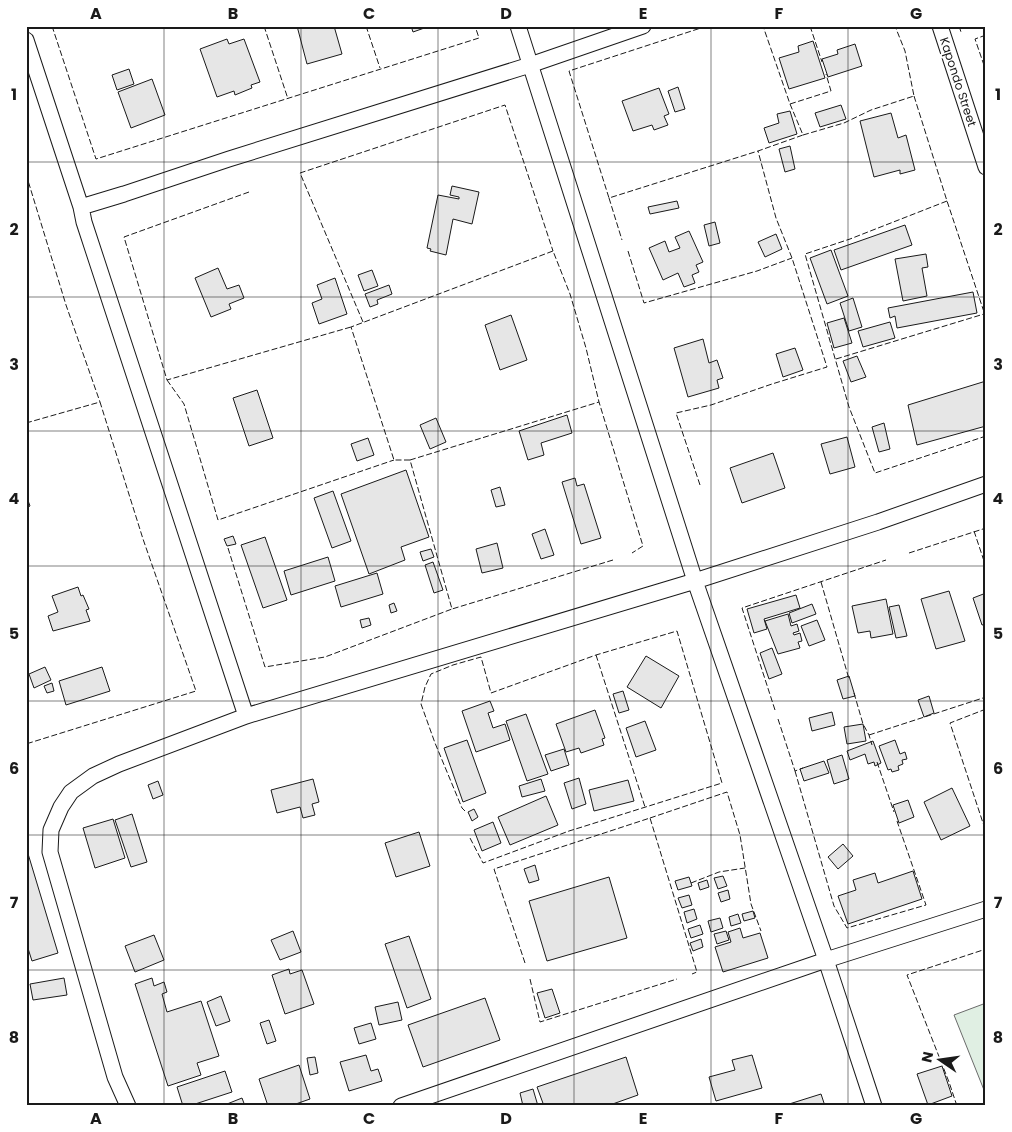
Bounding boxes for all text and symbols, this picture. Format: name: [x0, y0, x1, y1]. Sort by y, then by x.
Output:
text: A: [90, 2, 102, 25]
text: B: [228, 2, 238, 25]
text: C: [363, 2, 375, 25]
text: D: [500, 2, 512, 25]
text: E: [639, 2, 647, 25]
text: F: [775, 2, 784, 25]
text: G: [910, 2, 922, 25]
street label: Kapondo Street: [936, 35, 981, 129]
text: 1: [11, 83, 17, 106]
text: 1: [995, 83, 1001, 106]
text: 2: [9, 218, 19, 241]
text: 2: [993, 218, 1003, 241]
text: 3: [9, 353, 19, 376]
text: 3: [993, 353, 1003, 376]
text: 4: [9, 487, 20, 510]
text: 4: [993, 487, 1004, 510]
text: 5: [9, 622, 19, 645]
text: 5: [993, 622, 1003, 645]
text: 6: [9, 757, 19, 780]
text: 6: [993, 757, 1003, 780]
text: 7: [10, 891, 19, 914]
text: 7: [994, 891, 1003, 914]
text: 8: [9, 1026, 19, 1049]
text: 8: [993, 1026, 1003, 1049]
north arrow: [914, 1034, 964, 1084]
text: N: [916, 1050, 938, 1064]
text: A: [90, 1107, 102, 1130]
text: B: [228, 1107, 238, 1130]
text: C: [363, 1107, 375, 1130]
text: D: [500, 1107, 512, 1130]
text: E: [639, 1107, 647, 1130]
text: F: [775, 1107, 784, 1130]
text: G: [910, 1107, 922, 1130]

